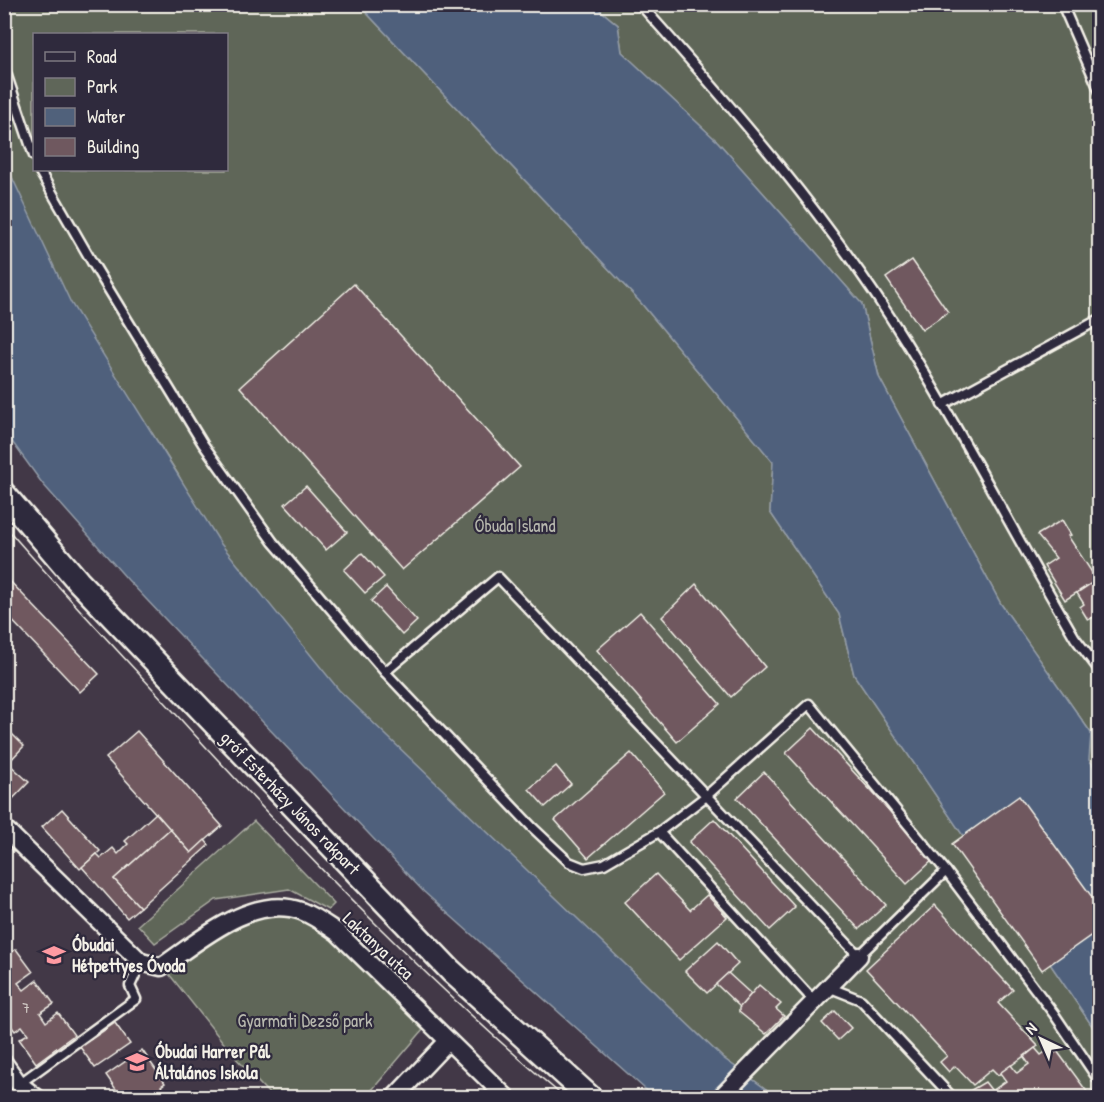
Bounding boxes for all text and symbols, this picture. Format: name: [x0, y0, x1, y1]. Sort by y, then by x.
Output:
legend: [33, 33, 228, 171]
text: Road: [87, 44, 117, 69]
text: Park: [87, 74, 118, 99]
text: Water: [87, 104, 125, 129]
text: Building: [87, 134, 139, 159]
park label: Óbuda Island: [475, 513, 556, 538]
street label: gróf Esterházy János rakpart: [215, 725, 366, 881]
street label: Laktanya utca: [337, 906, 419, 985]
place label: Óbudai Hétpettyes Óvoda: [72, 932, 186, 979]
school or university icon: Óbudai Hétpettyes Óvoda: [41, 942, 67, 968]
house number: 7: [22, 997, 30, 1018]
park label: Gyarmati Dezső park: [238, 1008, 373, 1033]
north arrow: [1011, 1009, 1071, 1069]
text: N: [1020, 1017, 1042, 1039]
place label: Óbudai Harrer Pál Általános Iskola: [155, 1039, 271, 1085]
school or university icon: Óbudai Harrer Pál Általános Iskola: [124, 1049, 150, 1075]

